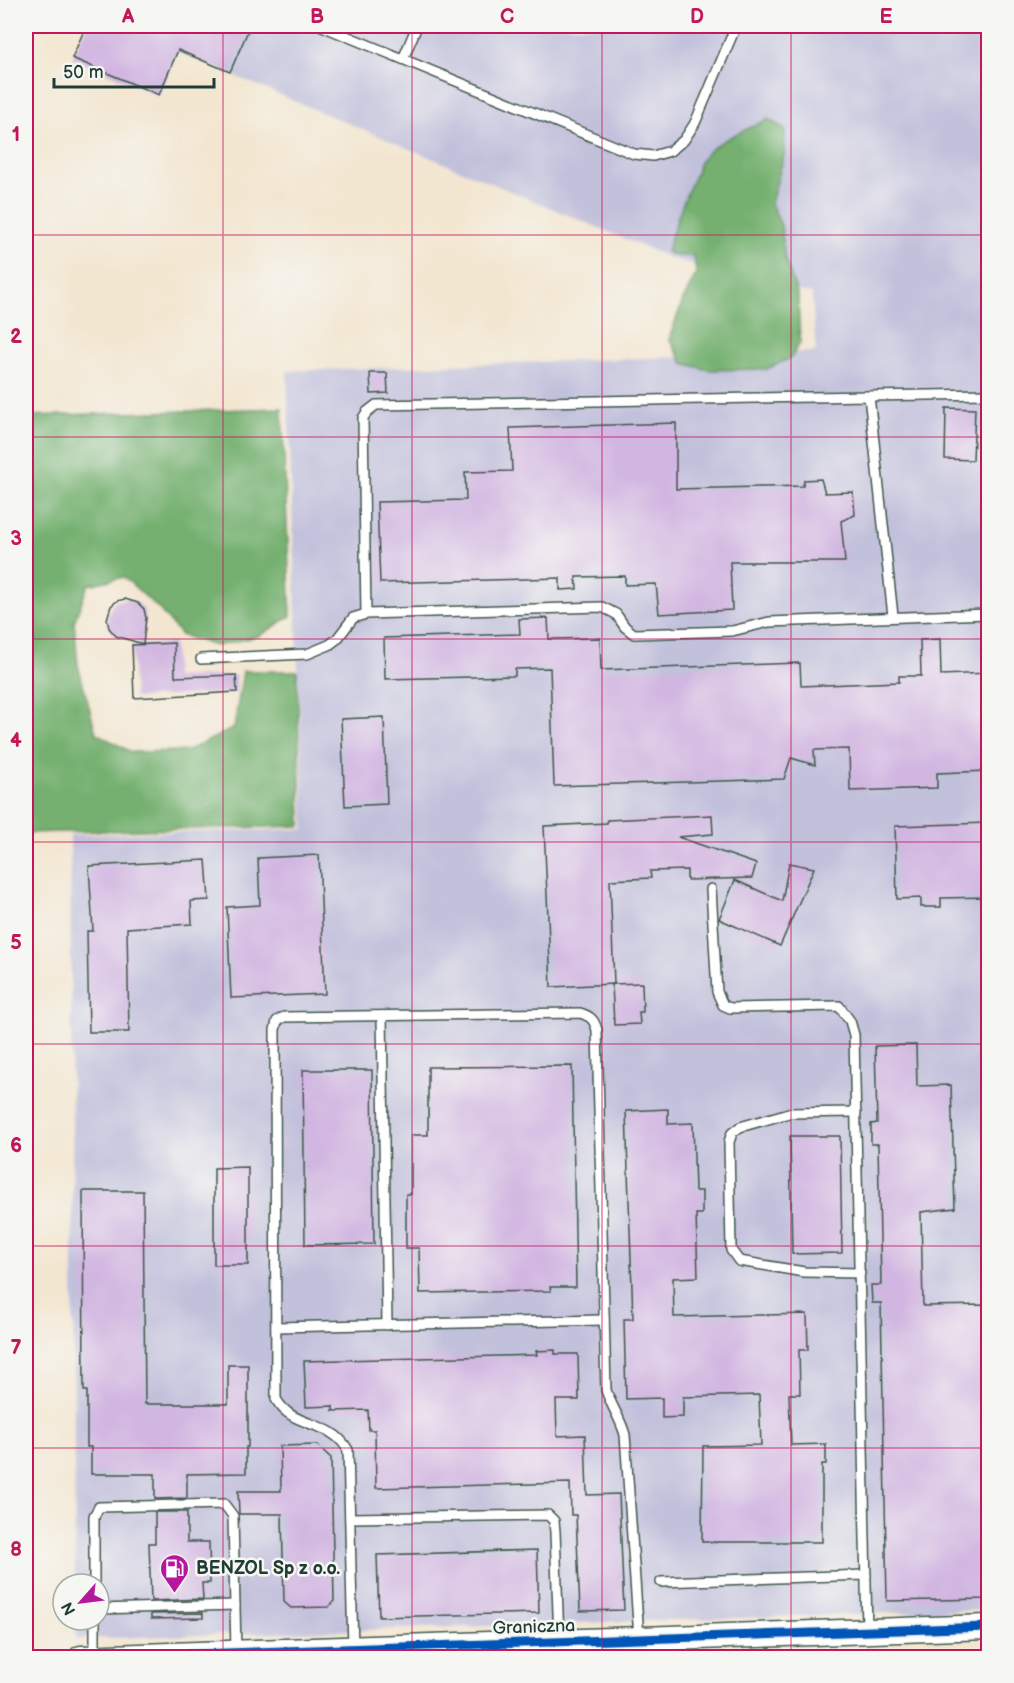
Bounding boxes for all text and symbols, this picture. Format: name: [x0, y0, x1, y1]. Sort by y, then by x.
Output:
text: A: [121, 5, 135, 29]
text: B: [310, 5, 324, 29]
text: C: [500, 5, 514, 29]
text: D: [690, 5, 704, 29]
text: E: [880, 5, 893, 29]
scale bar: [54, 51, 214, 89]
text: 50 m: [63, 62, 104, 83]
text: 1: [12, 123, 20, 147]
text: 2: [10, 325, 22, 349]
text: 3: [10, 527, 22, 551]
text: 4: [10, 729, 22, 753]
text: 5: [10, 931, 22, 955]
text: 6: [10, 1134, 22, 1158]
text: 7: [10, 1336, 22, 1360]
text: 8: [10, 1538, 22, 1562]
fuel station icon: BENZOL Sp z o.o.: [159, 1552, 191, 1594]
place label: BENZOL Sp z o.o.: [196, 1558, 340, 1579]
north arrow: [51, 1572, 111, 1632]
text: N: [58, 1599, 80, 1618]
street label: Graniczna: [492, 1615, 576, 1639]

